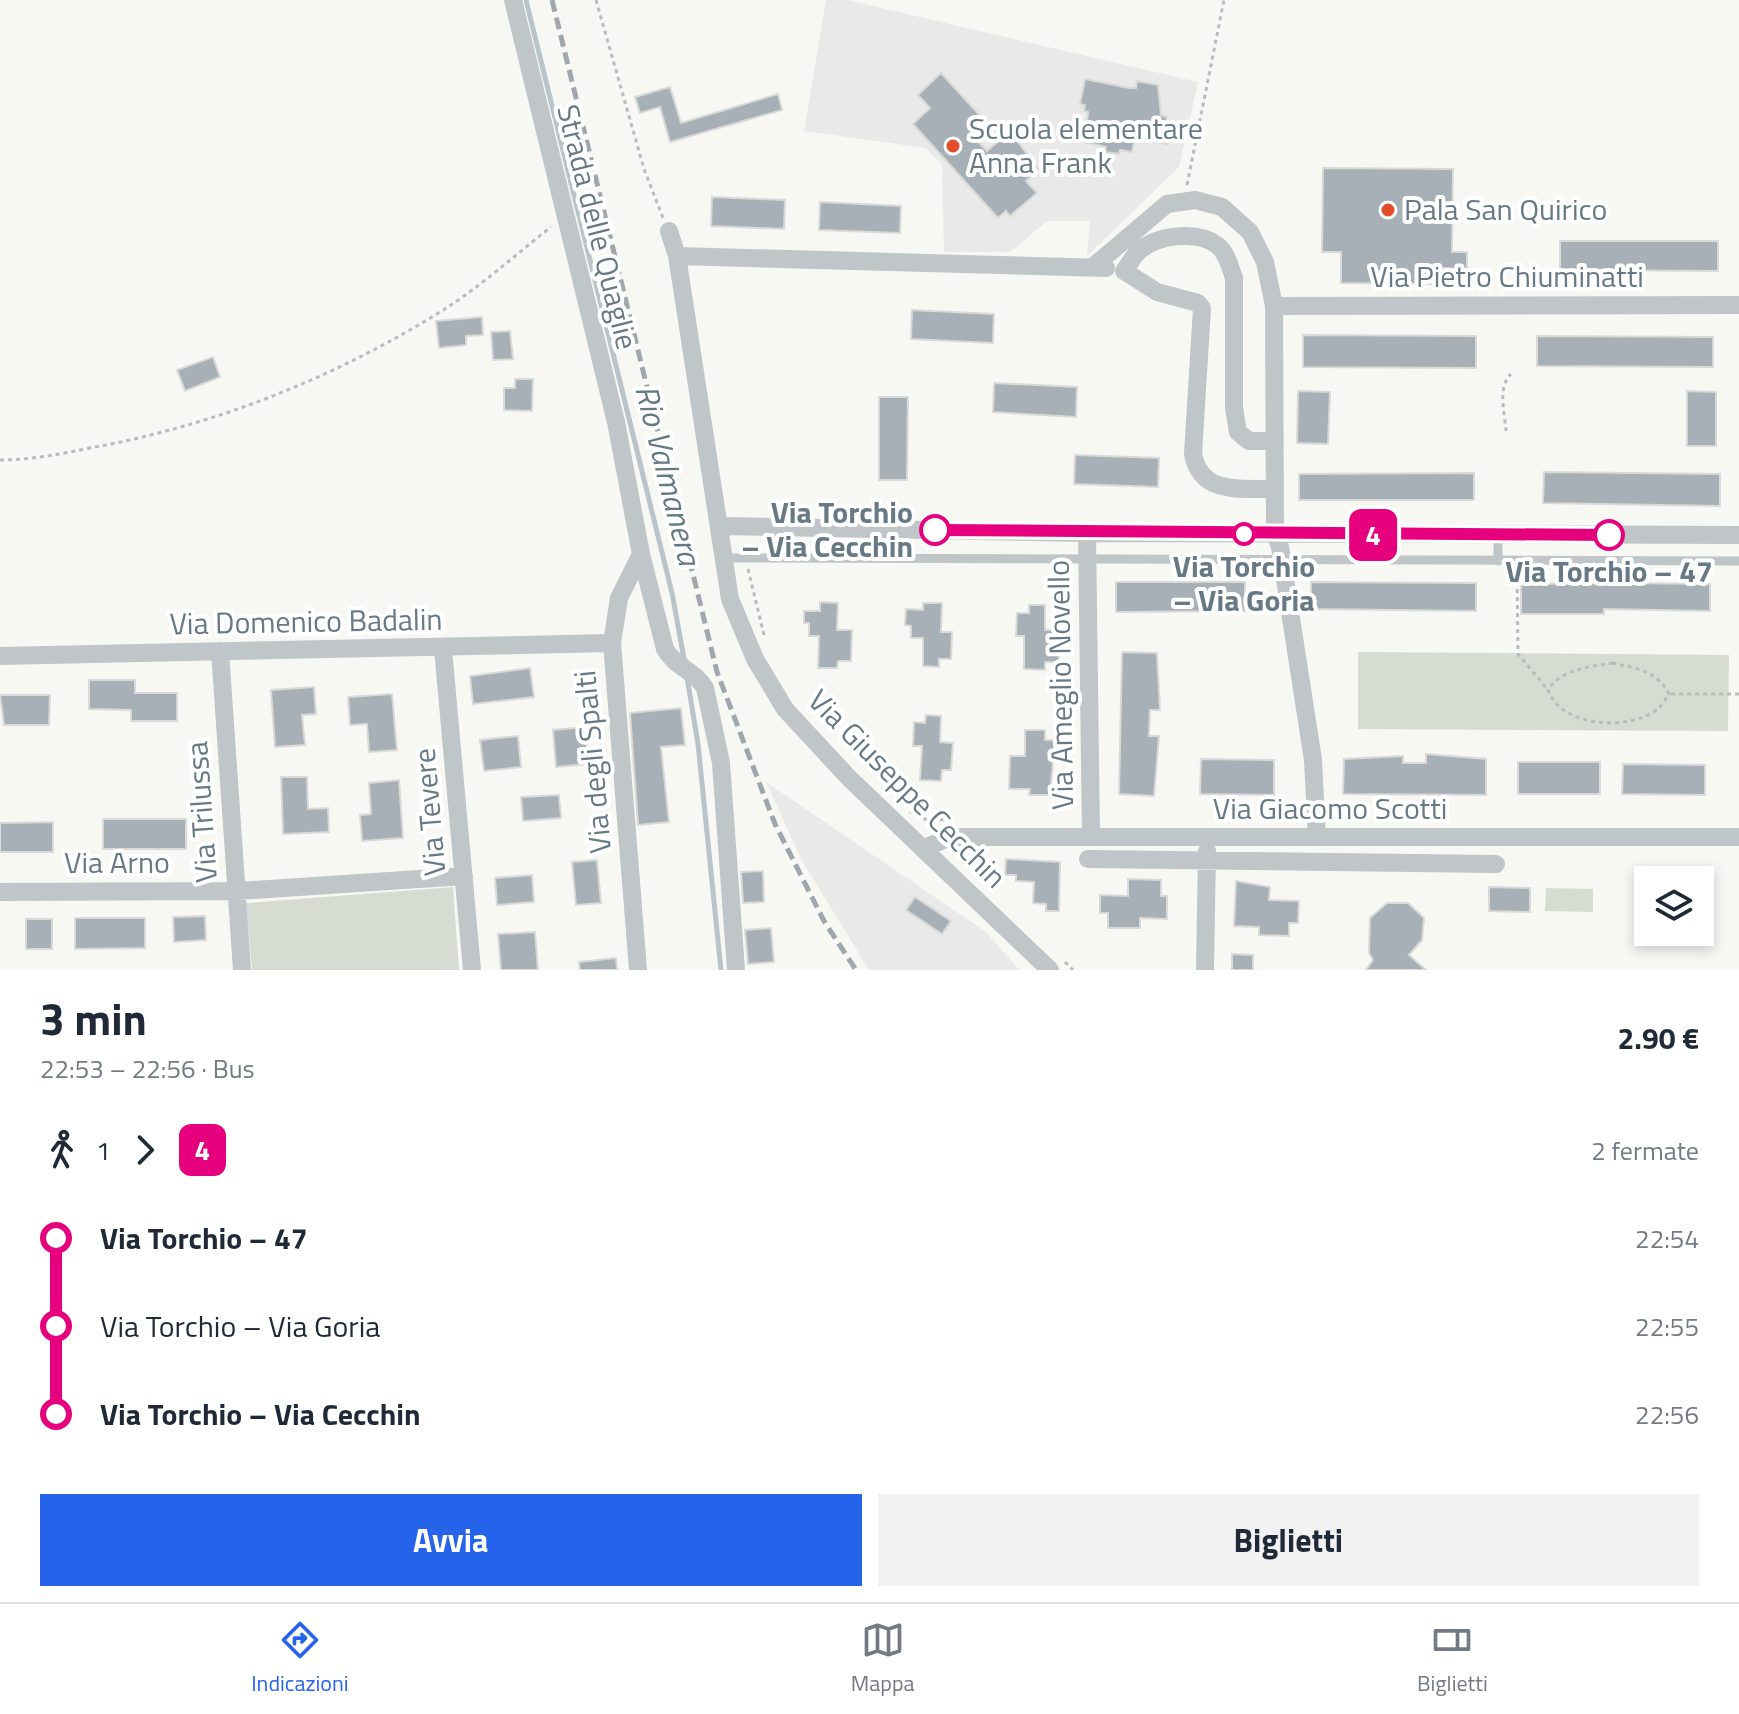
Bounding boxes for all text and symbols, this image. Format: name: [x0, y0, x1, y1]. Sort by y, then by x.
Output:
street label: Strada delle Quaglie: [545, 99, 651, 354]
place label: Scuola elementare Anna Frank: [969, 105, 1203, 185]
marker: Scuola elementare Anna Frank: [944, 137, 962, 155]
place label: Pala San Quirico: [1404, 186, 1607, 232]
marker: Pala San Quirico: [1379, 201, 1397, 219]
street label: Via Pietro Chiuminatti: [1370, 253, 1644, 299]
water label: Rio Valmanera: [623, 380, 715, 572]
place label: Via Torchio – Via Cecchin: [741, 489, 913, 569]
line badge: 4: [1347, 509, 1399, 561]
text: 4: [1365, 513, 1381, 556]
marker: Via Torchio – Via Cecchin: [920, 515, 950, 545]
marker: Via Torchio – 47: [1594, 520, 1624, 550]
marker: Via Torchio – Via Goria: [1233, 523, 1255, 545]
place label: Via Torchio – Via Goria: [1173, 543, 1315, 623]
place label: Via Torchio – 47: [1505, 548, 1713, 594]
street label: Via Ameglio Novello: [1035, 560, 1085, 810]
street label: Via Domenico Badalin: [169, 596, 443, 646]
street label: Via degli Spalti: [561, 669, 623, 855]
street label: Via Giuseppe Cecchin: [798, 678, 1018, 898]
street label: Via Trilussa: [173, 740, 229, 884]
street label: Via Tevere: [401, 746, 458, 878]
street label: Via Giacomo Scotti: [1213, 785, 1447, 831]
street label: Via Arno: [64, 839, 170, 885]
map controls: [1634, 866, 1714, 946]
button: layers: [1634, 866, 1714, 946]
text: 3 min: [40, 985, 147, 1052]
text: 2.90 €: [1618, 1015, 1699, 1061]
text: 22:53 – 22:56 · Bus: [40, 1049, 255, 1088]
icon: walk: [40, 1128, 84, 1172]
icon: forward: [123, 1128, 167, 1172]
text: 4: [195, 1128, 210, 1171]
text: 1: [96, 1131, 111, 1170]
text: 2 fermate: [1591, 1131, 1699, 1170]
text: Via Torchio – 47: [100, 1215, 307, 1261]
text: 22:54: [1635, 1219, 1699, 1258]
text: Via Torchio – Via Goria: [100, 1303, 380, 1349]
text: 22:55: [1635, 1307, 1699, 1346]
text: Via Torchio – Via Cecchin: [100, 1391, 421, 1437]
text: 22:56: [1635, 1395, 1699, 1434]
button: Avvia: [40, 1494, 862, 1586]
button: Biglietti: [878, 1494, 1699, 1586]
tab: Indicazioni: [251, 1618, 349, 1700]
tab: Mappa: [851, 1618, 915, 1700]
tab: Biglietti: [1417, 1618, 1488, 1700]

